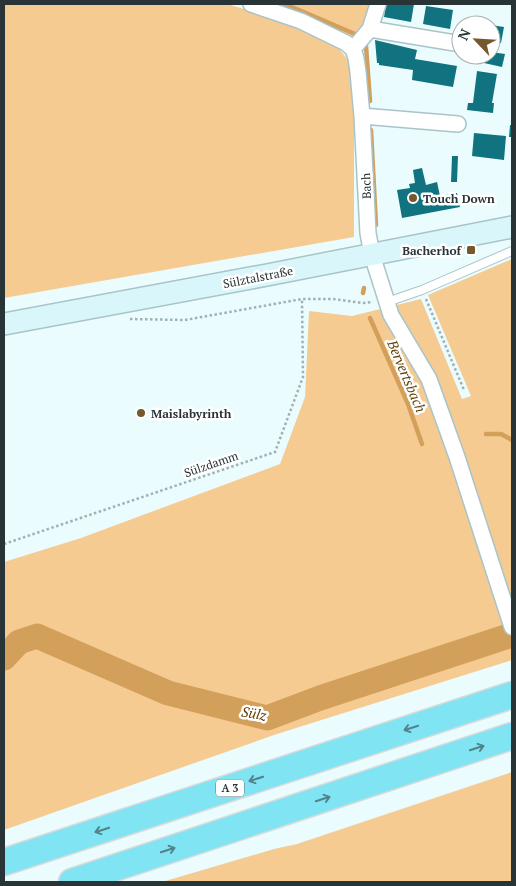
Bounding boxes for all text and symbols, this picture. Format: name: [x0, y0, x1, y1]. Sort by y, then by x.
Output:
north arrow: [451, 15, 501, 65]
text: N: [453, 25, 475, 43]
street label: Bach: [358, 173, 374, 199]
place label: Touch Down: [423, 191, 495, 206]
marker: Touch Down: [407, 192, 419, 204]
place label: Bacherhof: [402, 243, 463, 258]
marker: Bacherhof: [465, 244, 477, 256]
street label: Sülztalstraße: [222, 263, 294, 291]
water label: Bervertsbach: [383, 336, 431, 415]
place label: Maislabyrinth: [151, 406, 232, 421]
marker: Maislabyrinth: [135, 407, 147, 419]
street label: Sülzdamm: [182, 448, 241, 480]
water label: Sülz: [240, 701, 269, 725]
one-way arrow: [403, 724, 419, 733]
one-way arrow: [469, 742, 485, 752]
one-way arrow: [249, 775, 265, 784]
road number: A 3: [216, 780, 244, 796]
one-way arrow: [314, 794, 330, 803]
one-way arrow: [95, 826, 110, 835]
one-way arrow: [160, 845, 176, 855]

